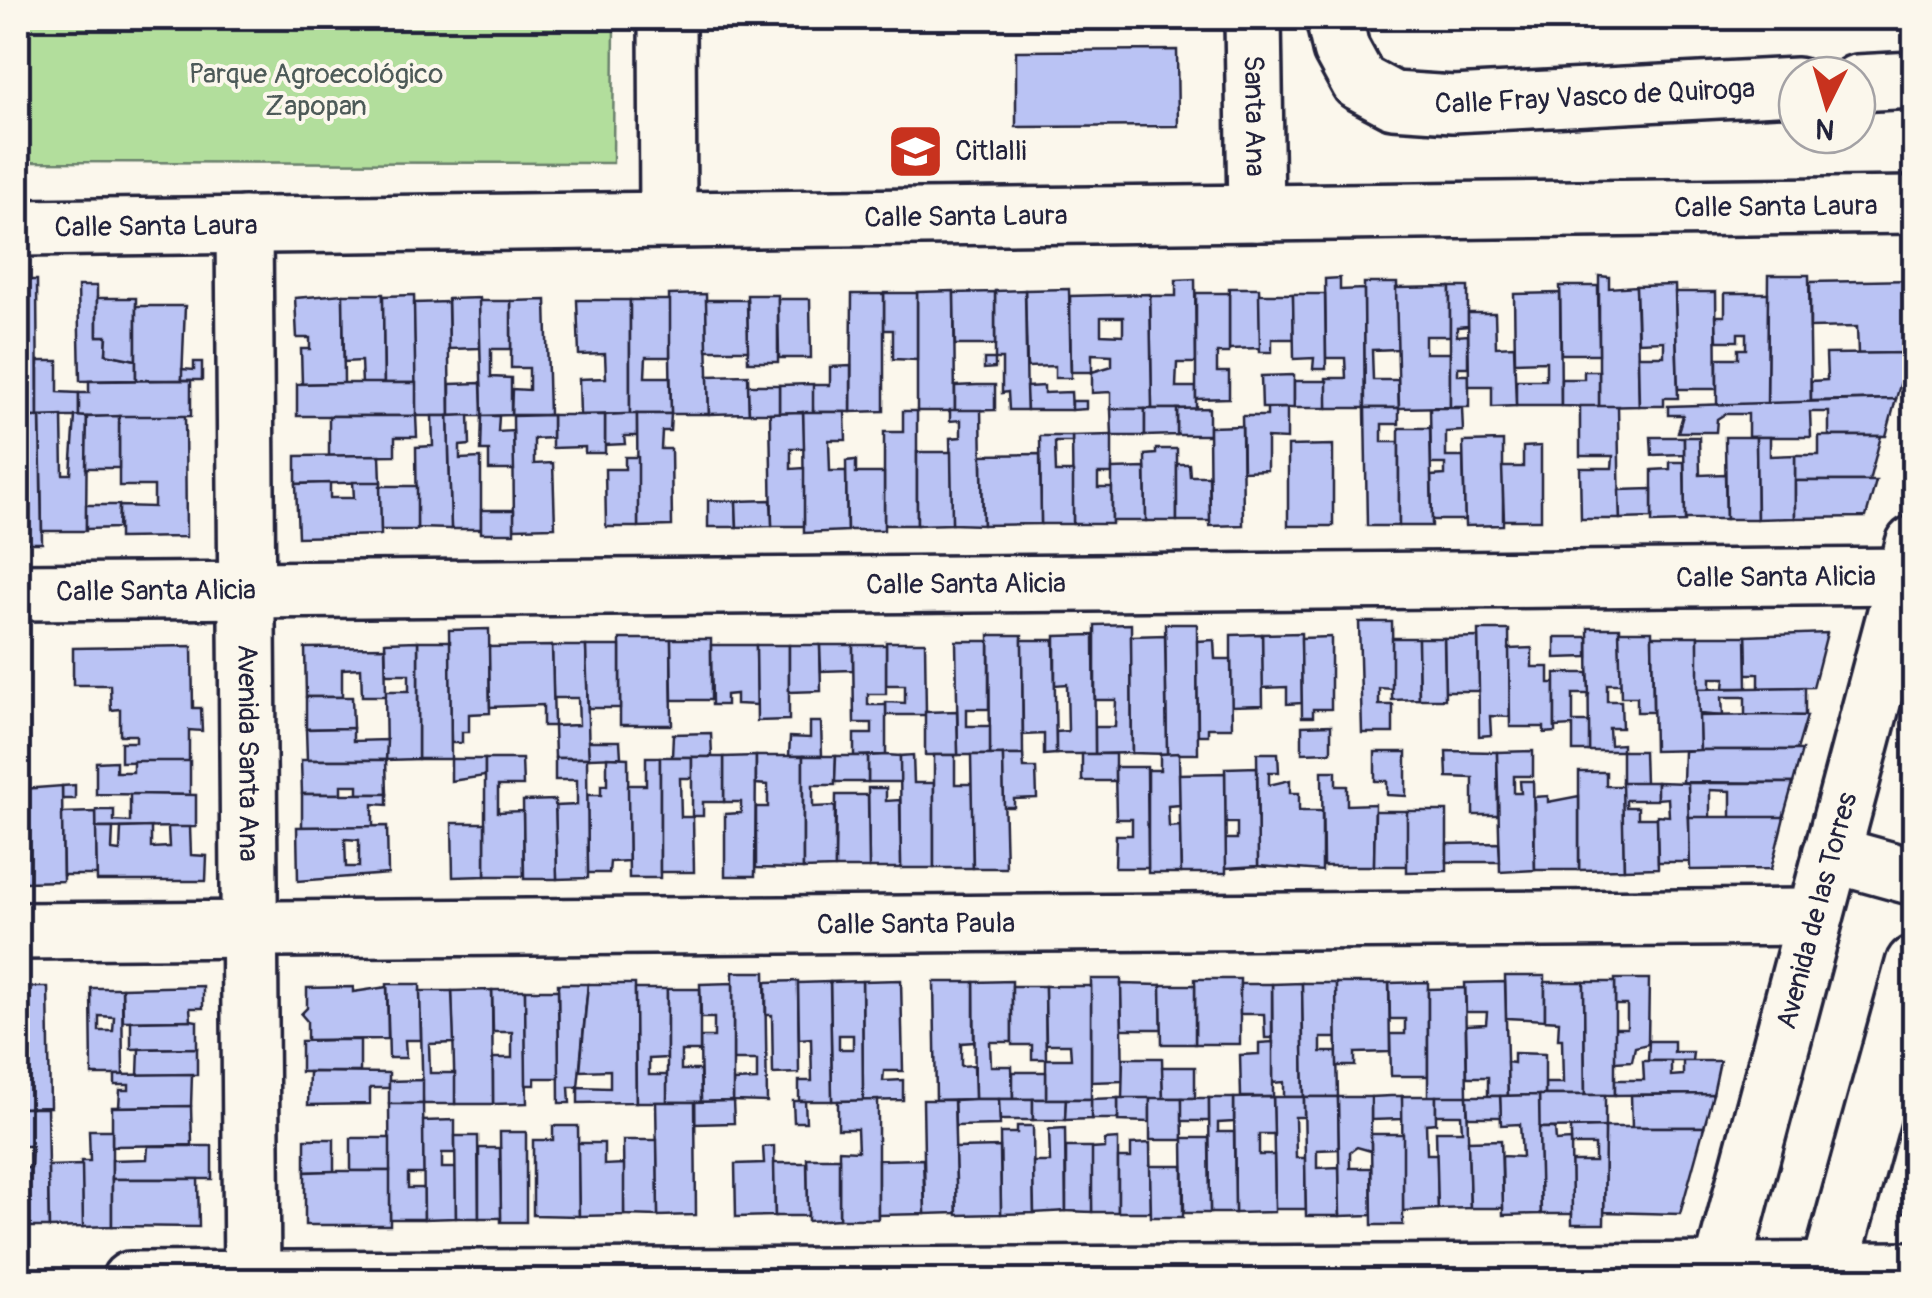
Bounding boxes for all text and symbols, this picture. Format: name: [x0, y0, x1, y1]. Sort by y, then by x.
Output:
street label: Santa Ana: [1236, 55, 1273, 177]
north arrow: [1777, 55, 1877, 155]
park label: Parque Agroecológico Zapopan: [189, 57, 443, 124]
street label: Calle Fray Vasco de Quiroga: [1433, 71, 1756, 122]
text: N: [1814, 110, 1836, 147]
school or university icon: Citlalli: [886, 121, 946, 181]
place label: Citlalli: [955, 134, 1027, 169]
street label: Calle Santa Laura: [1674, 188, 1878, 225]
street label: Calle Santa Laura: [864, 198, 1068, 235]
street label: Calle Santa Laura: [54, 208, 258, 245]
street label: Calle Santa Alicia: [1676, 559, 1876, 596]
street label: Calle Santa Alicia: [866, 566, 1066, 602]
street label: Calle Santa Alicia: [56, 572, 256, 609]
street label: Avenida Santa Ana: [230, 644, 266, 862]
street label: Avenida de las Torres: [1769, 788, 1865, 1033]
street label: Calle Santa Paula: [817, 906, 1015, 942]

